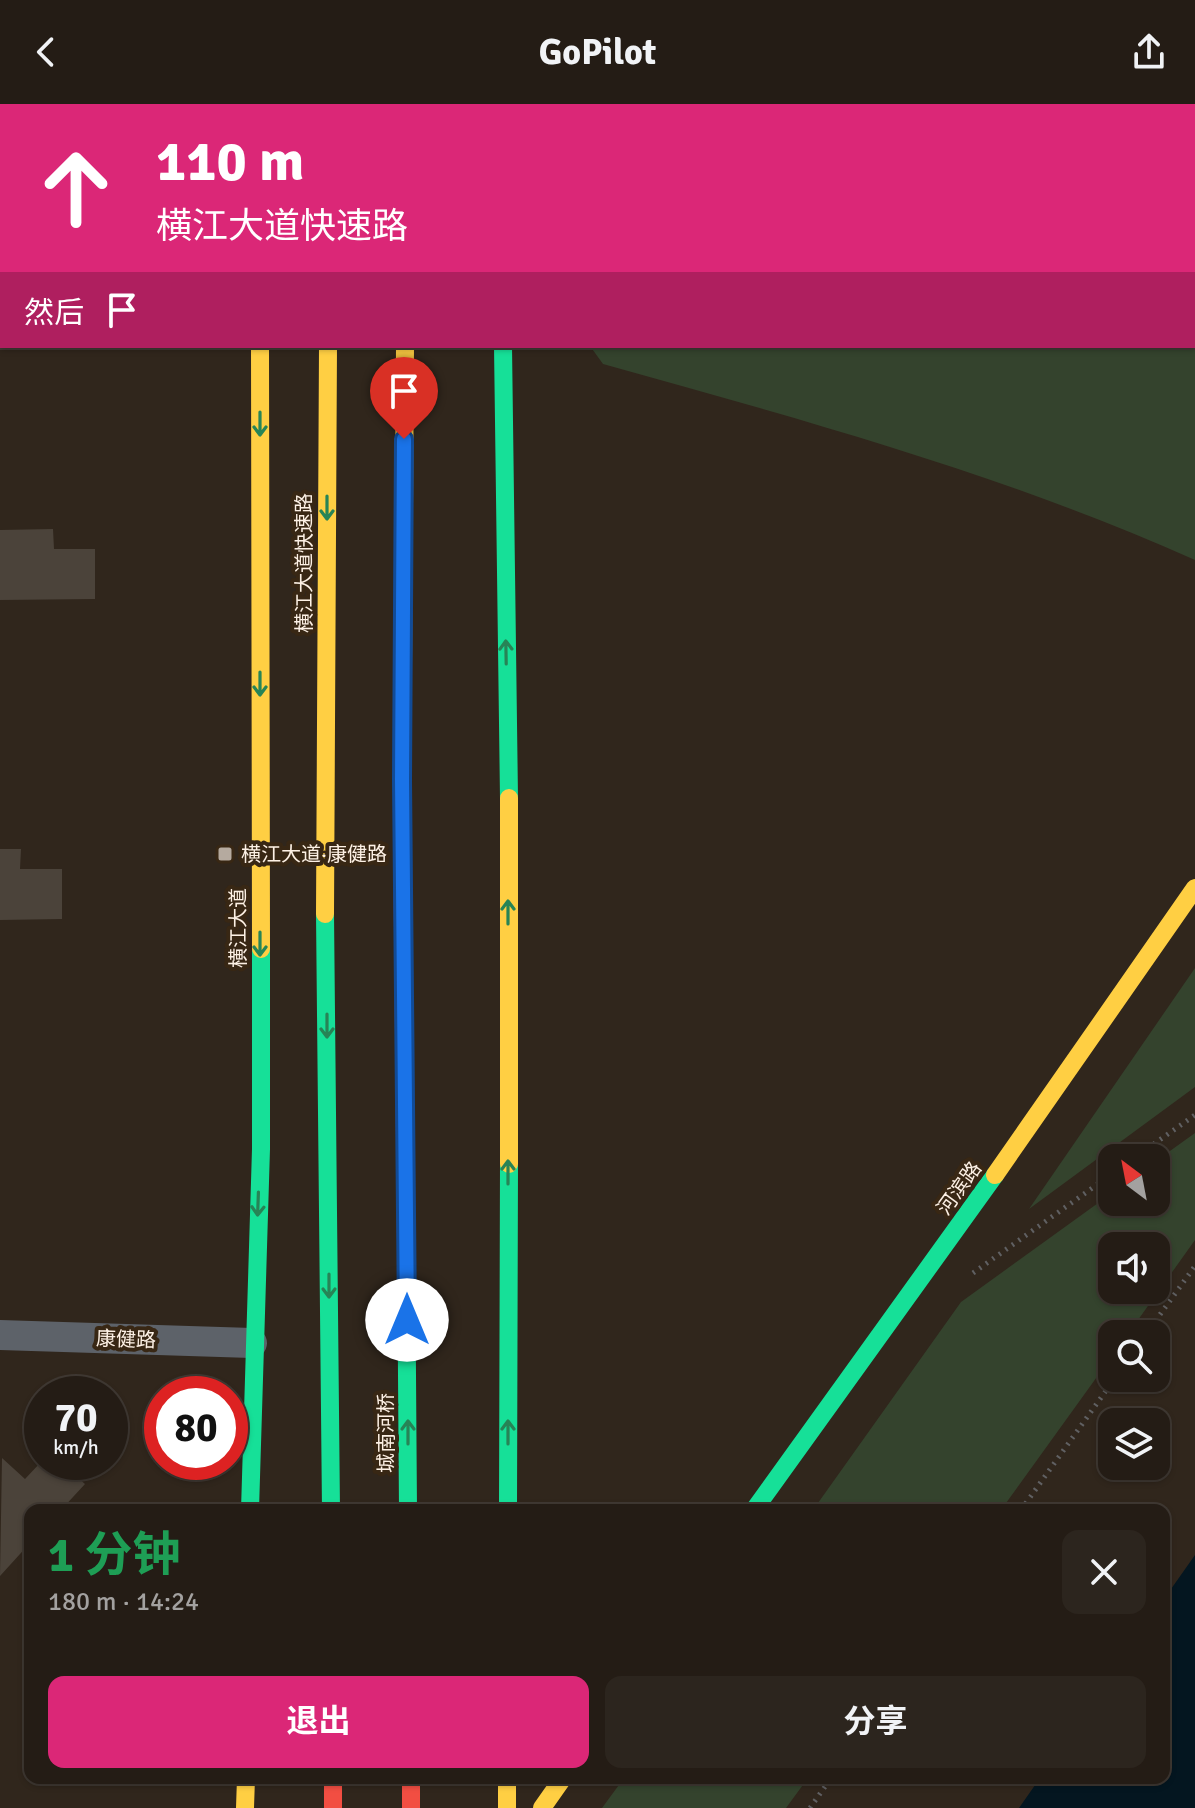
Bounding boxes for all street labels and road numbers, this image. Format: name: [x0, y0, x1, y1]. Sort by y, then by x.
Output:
street label: 横江大道快速路: [292, 493, 317, 633]
street label: 横江大道: [226, 888, 251, 968]
street label: 河滨路: [932, 1157, 987, 1220]
street label: 康健路: [96, 1326, 156, 1353]
street label: 城南河桥: [374, 1393, 399, 1473]

